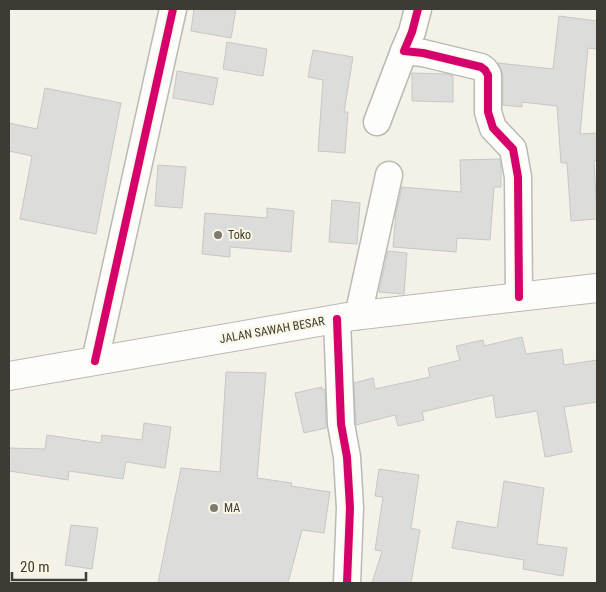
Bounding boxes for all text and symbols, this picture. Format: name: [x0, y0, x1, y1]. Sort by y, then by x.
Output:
place label: Toko: [228, 228, 251, 242]
marker: Toko: [212, 229, 224, 241]
street label: JALAN SAWAH BESAR: [218, 314, 326, 346]
place label: MA: [224, 501, 240, 515]
marker: MA: [208, 502, 220, 514]
scale bar: [12, 550, 86, 582]
text: 20 m: [20, 558, 50, 576]

